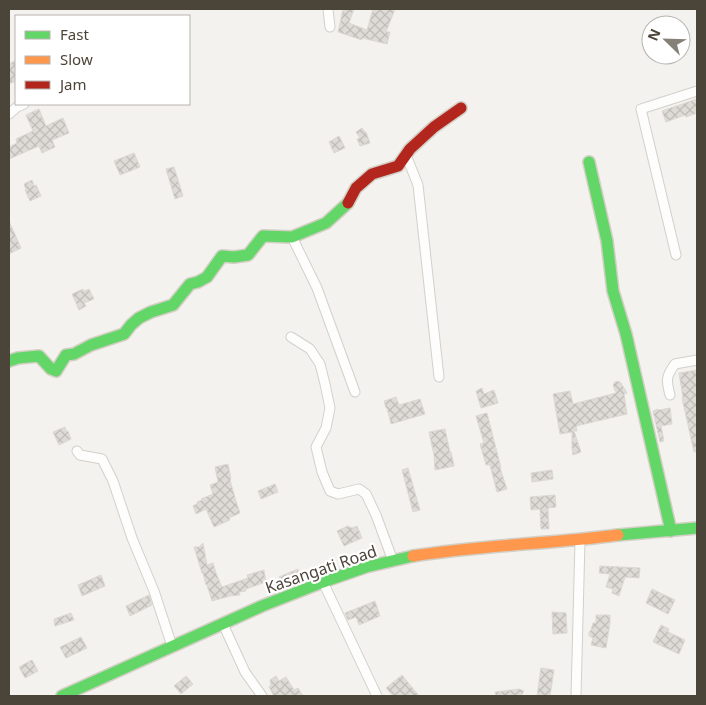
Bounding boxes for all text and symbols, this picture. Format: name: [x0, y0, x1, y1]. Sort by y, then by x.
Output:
legend: [15, 15, 190, 105]
north arrow: [641, 15, 691, 65]
text: Fast: [60, 24, 89, 44]
text: N: [643, 26, 665, 44]
text: Slow: [60, 49, 93, 69]
text: Jam: [58, 74, 87, 94]
street label: Kasangati Road: [262, 540, 380, 598]

